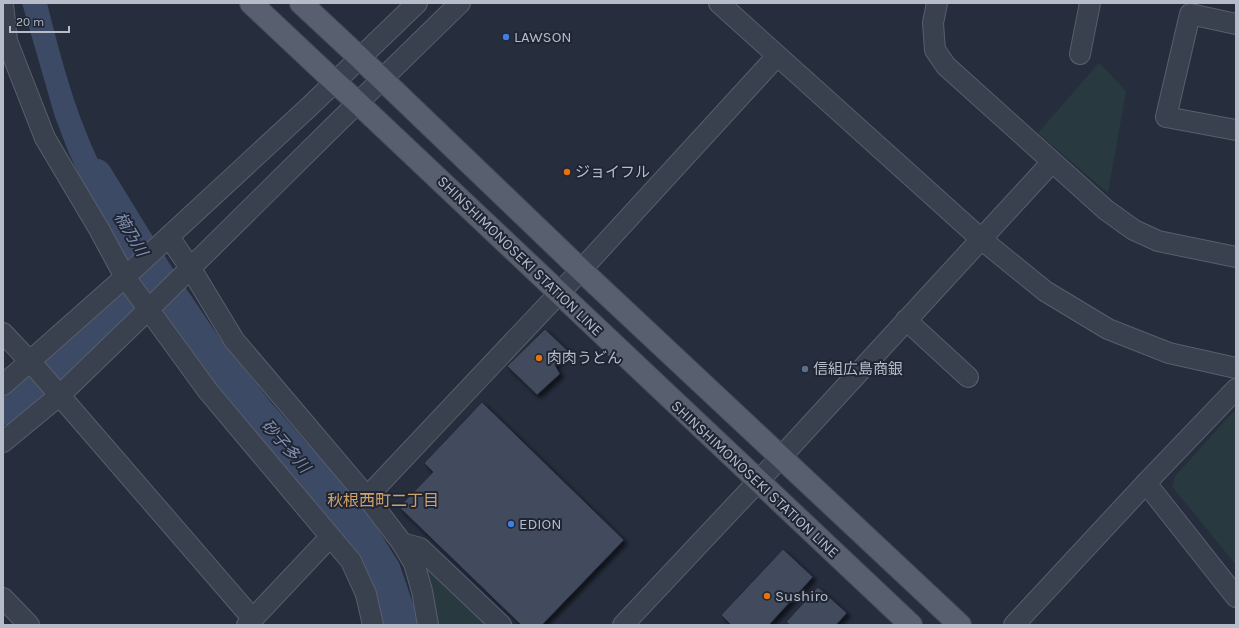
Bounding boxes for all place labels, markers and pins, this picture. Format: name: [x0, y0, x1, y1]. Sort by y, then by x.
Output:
place label: LAWSON: [514, 28, 572, 46]
marker: LAWSON: [501, 32, 511, 42]
place label: ジョイフル: [575, 163, 650, 181]
marker: ジョイフル: [562, 167, 572, 177]
place label: 肉肉うどん: [547, 349, 622, 367]
marker: 肉肉うどん: [534, 353, 544, 363]
place label: 信組広島商銀: [813, 360, 903, 378]
marker: 信組広島商銀: [800, 364, 810, 374]
place label: EDION: [519, 515, 561, 533]
marker: EDION: [506, 519, 516, 529]
place label: Sushiro: [775, 587, 828, 605]
marker: Sushiro: [762, 591, 772, 601]

